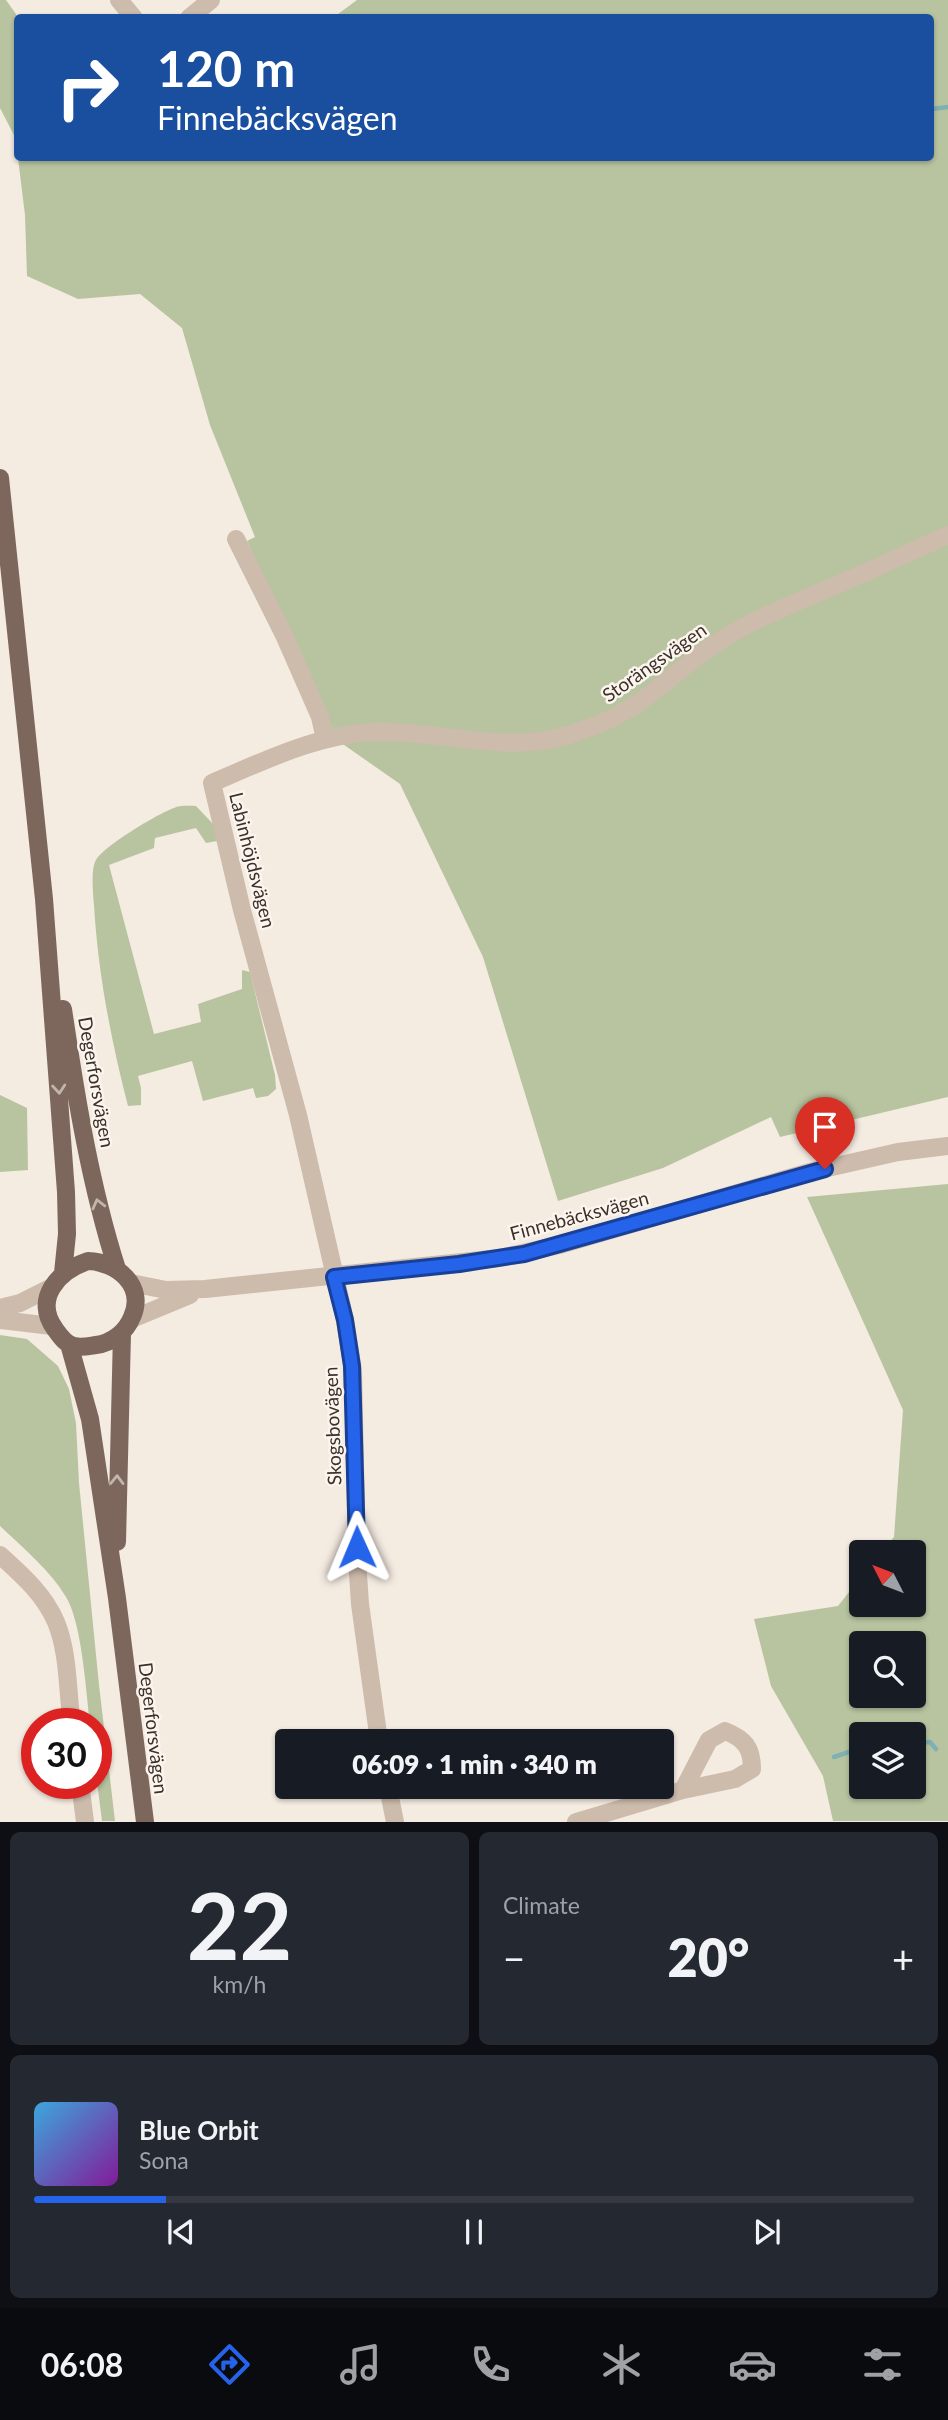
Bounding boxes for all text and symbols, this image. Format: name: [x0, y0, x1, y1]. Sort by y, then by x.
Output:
text: 120 m: [157, 39, 295, 97]
icon: right: [42, 42, 133, 133]
text: Finnebäcksvägen: [157, 98, 398, 137]
street label: Storängsvägen: [598, 618, 710, 706]
street label: Labinhöjdsvägen: [225, 790, 281, 930]
street label: Degerforsvägen: [74, 1015, 120, 1149]
one-way arrow: [51, 1084, 66, 1095]
pin: [795, 1097, 855, 1169]
icon: arrive: [806, 1108, 844, 1146]
street label: Finnebäcksvägen: [507, 1185, 651, 1245]
one-way arrow: [92, 1198, 106, 1210]
street label: Skogsbovägen: [318, 1366, 346, 1486]
one-way arrow: [109, 1475, 124, 1486]
position arrow: [320, 1510, 394, 1584]
north arrow: [849, 1540, 926, 1617]
map controls: [849, 1540, 926, 1799]
button: search: [849, 1631, 926, 1708]
street label: Degerforsvägen: [135, 1661, 173, 1795]
speed limit sign: 30: [21, 1708, 112, 1799]
button: layers: [849, 1722, 926, 1799]
text: 06:09 · 1 min · 340 m: [352, 1748, 597, 1780]
text: 22: [187, 1870, 292, 1979]
text: Climate: [503, 1891, 580, 1919]
text: 20°: [668, 1926, 749, 1988]
text: −: [503, 1935, 525, 1981]
text: +: [892, 1935, 914, 1981]
text: km/h: [213, 1970, 266, 1998]
text: Blue Orbit: [139, 2114, 259, 2146]
text: Sona: [139, 2146, 189, 2174]
icon: previous: [162, 2213, 200, 2251]
icon: pause: [455, 2213, 493, 2251]
icon: next: [748, 2213, 786, 2251]
icon: directions: [205, 2340, 254, 2389]
icon: music: [336, 2340, 385, 2389]
icon: phone: [466, 2340, 515, 2389]
icon: climate: [597, 2340, 646, 2389]
icon: car: [728, 2340, 777, 2389]
icon: filters: [858, 2340, 907, 2389]
text: 06:08: [41, 2345, 123, 2384]

